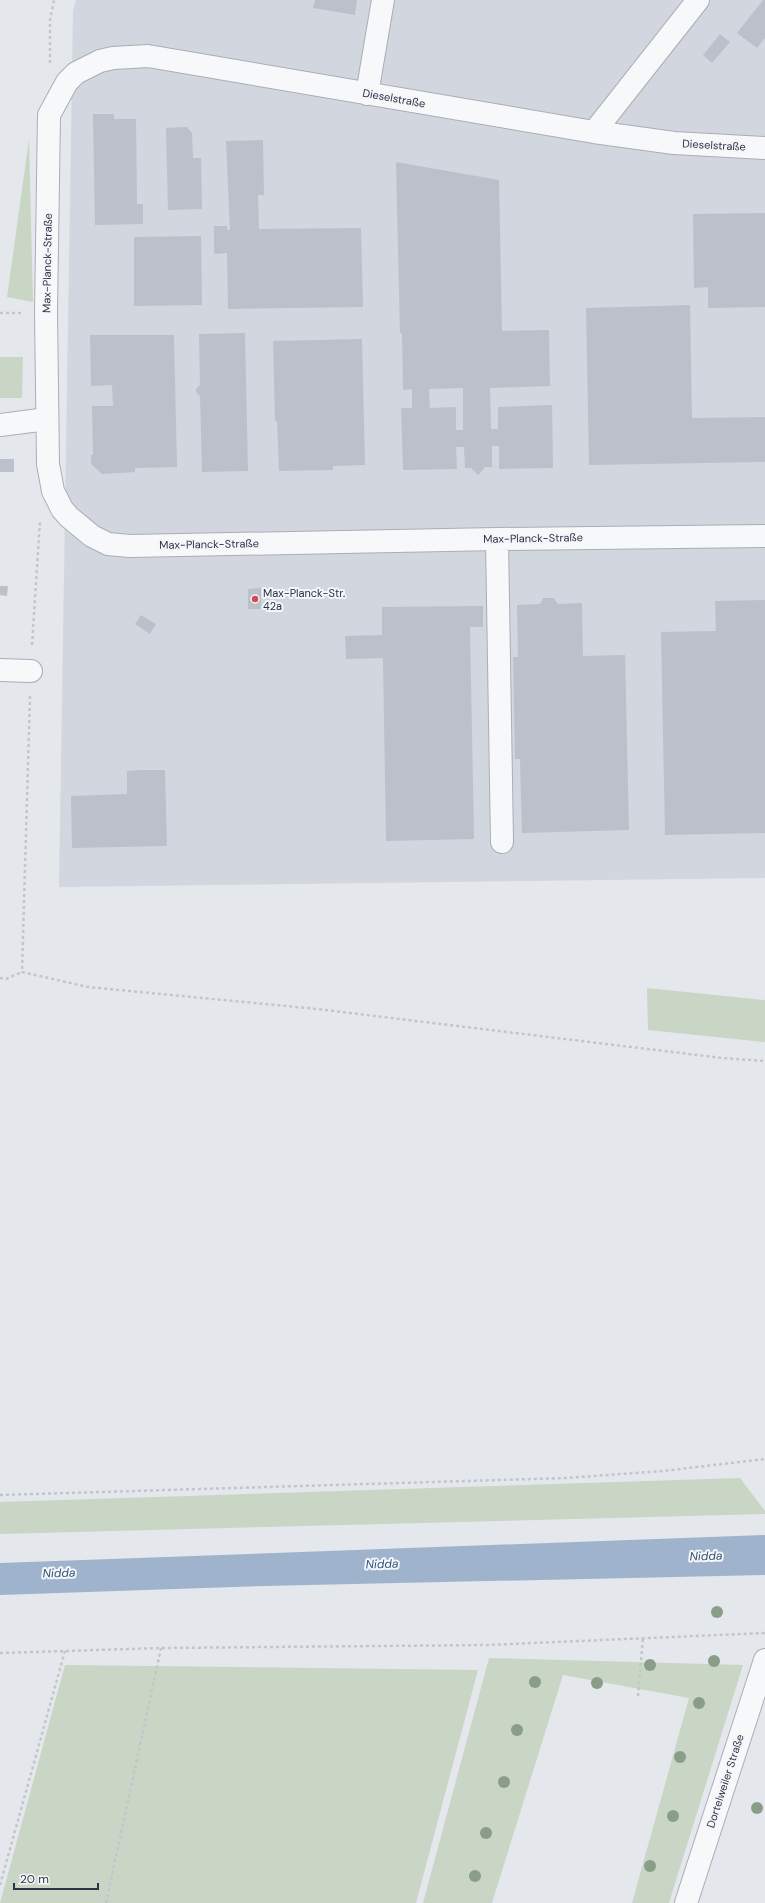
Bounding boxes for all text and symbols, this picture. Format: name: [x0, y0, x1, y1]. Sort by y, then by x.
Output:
street label: Dieselstraße: [361, 86, 427, 110]
street label: Dieselstraße: [682, 136, 746, 154]
street label: Max-Planck-Straße: [39, 213, 55, 313]
street label: Max-Planck-Straße: [483, 530, 583, 546]
street label: Max-Planck-Straße: [159, 536, 259, 552]
place label: Max-Planck-Str. 42a: [263, 586, 345, 613]
marker: Max-Planck-Str. 42a: [250, 594, 260, 604]
water label: Nidda: [689, 1547, 723, 1565]
water label: Nidda: [365, 1555, 399, 1573]
water label: Nidda: [42, 1564, 76, 1582]
street label: Dortelweiler Straße: [703, 1732, 747, 1830]
scale bar: [14, 1865, 98, 1891]
text: 20 m: [20, 1871, 49, 1887]

